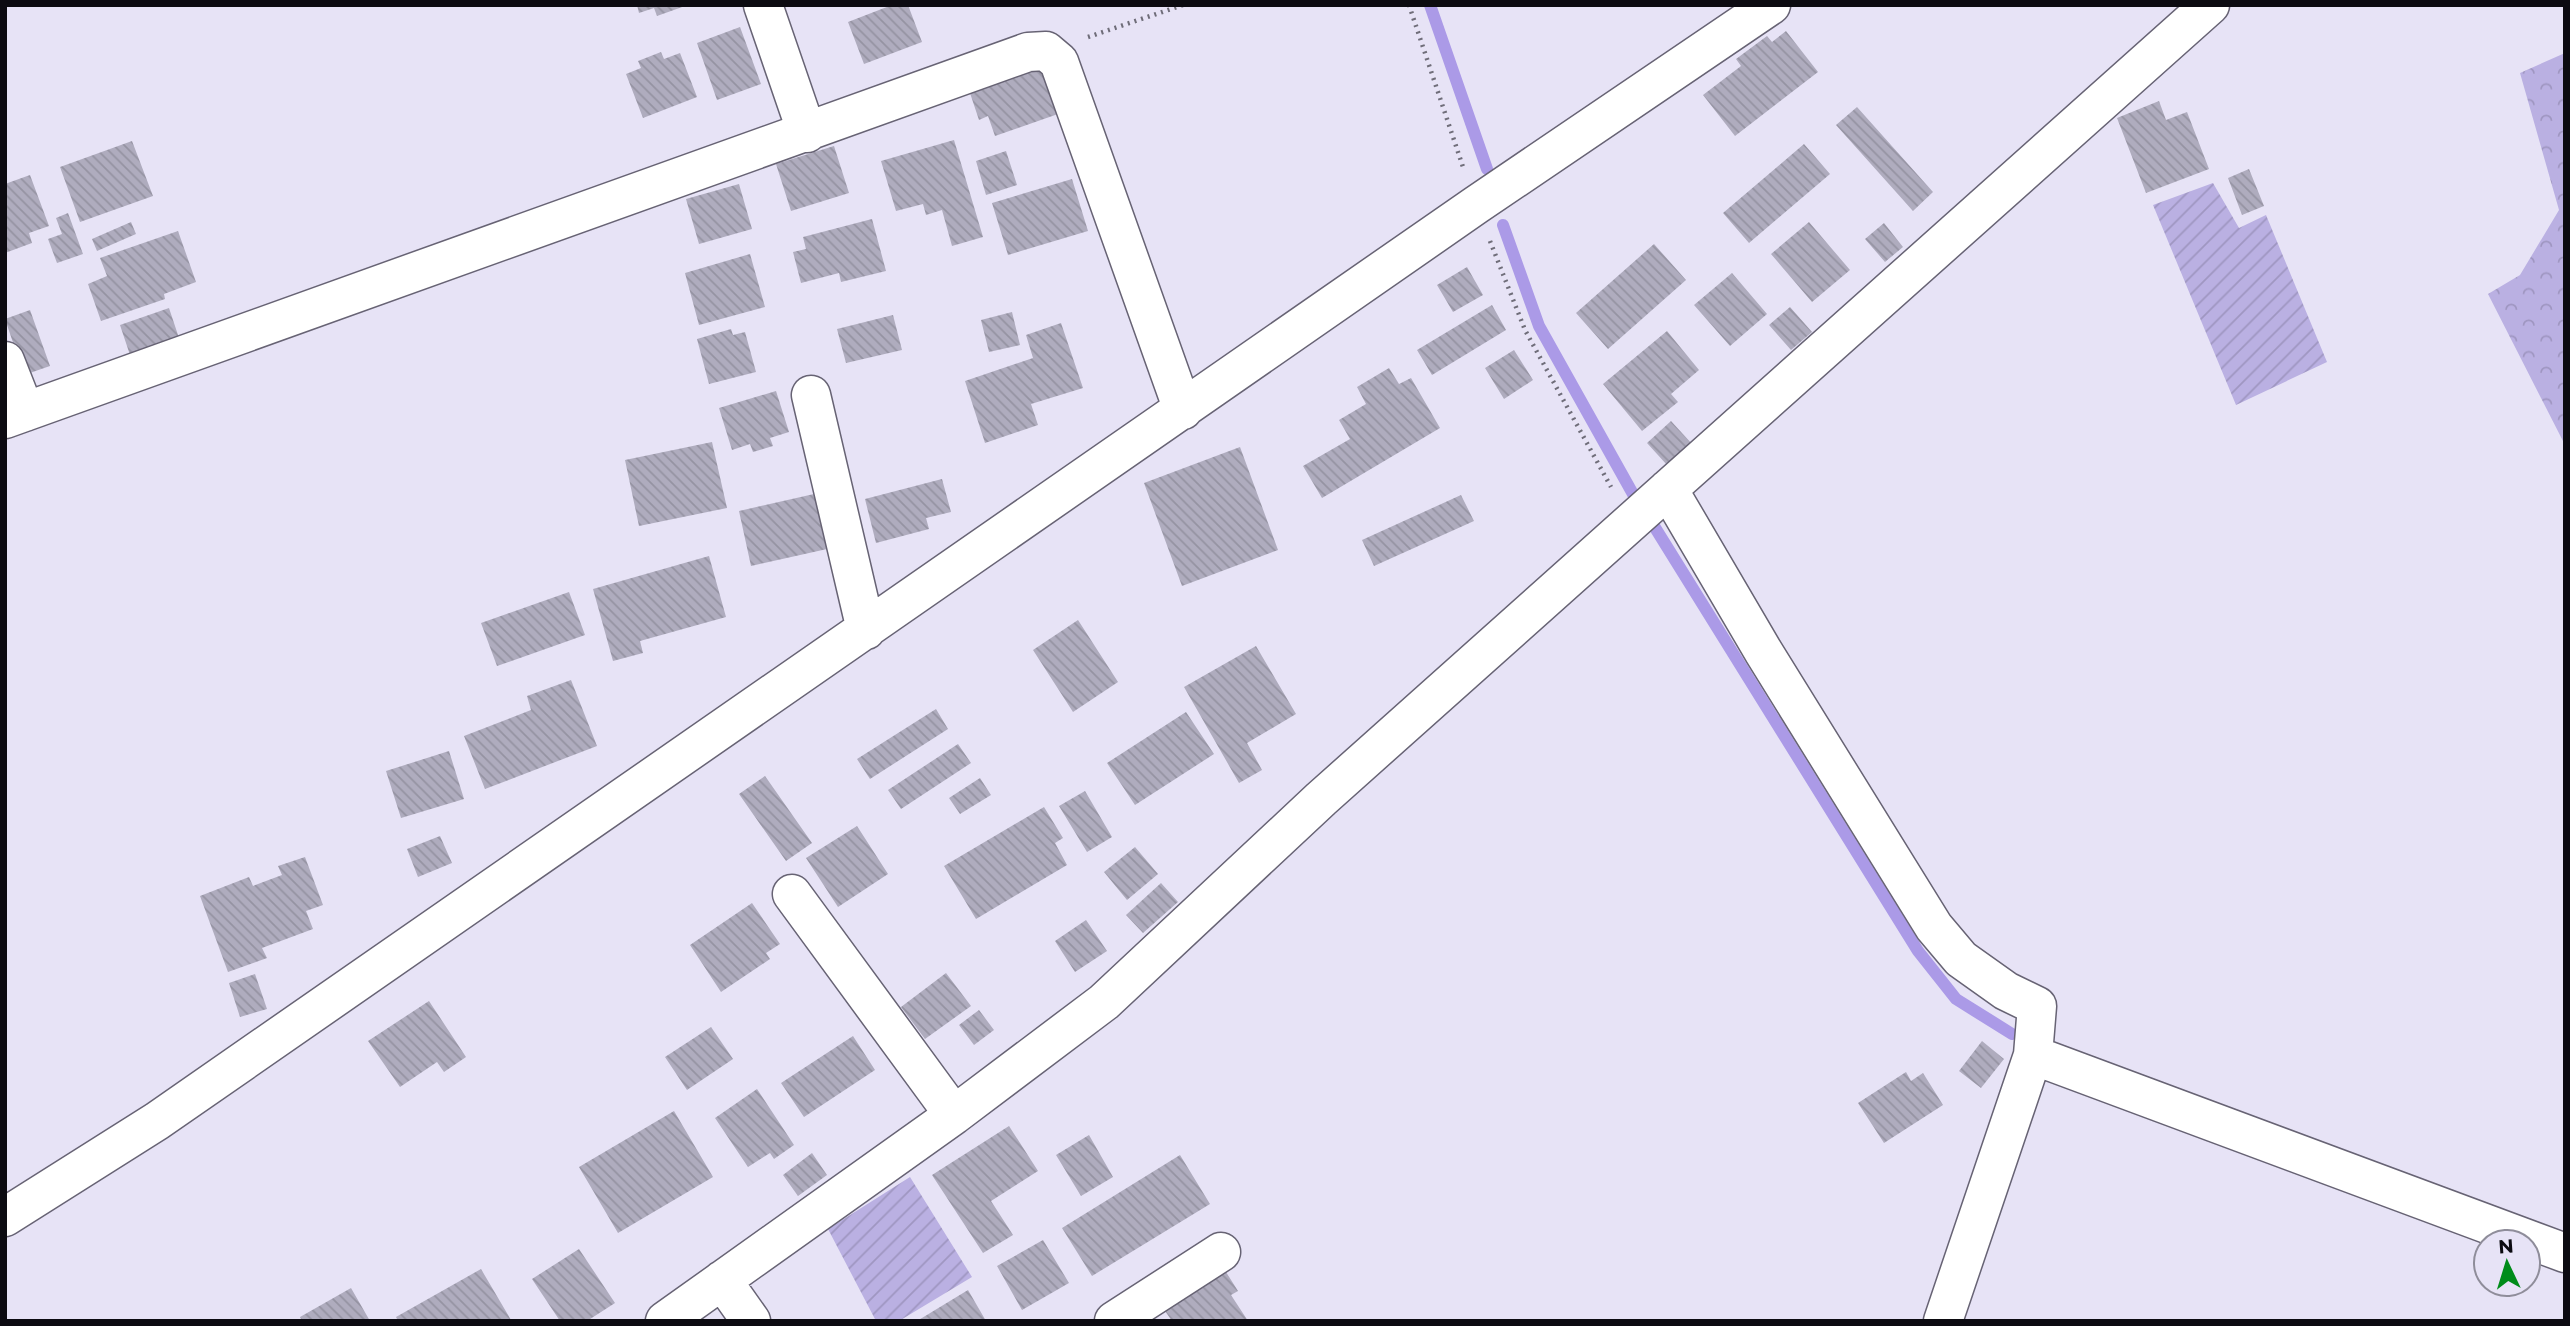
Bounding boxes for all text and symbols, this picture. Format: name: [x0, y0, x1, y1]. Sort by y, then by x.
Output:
north arrow: [2472, 1228, 2542, 1298]
text: N: [2497, 1235, 2514, 1259]

